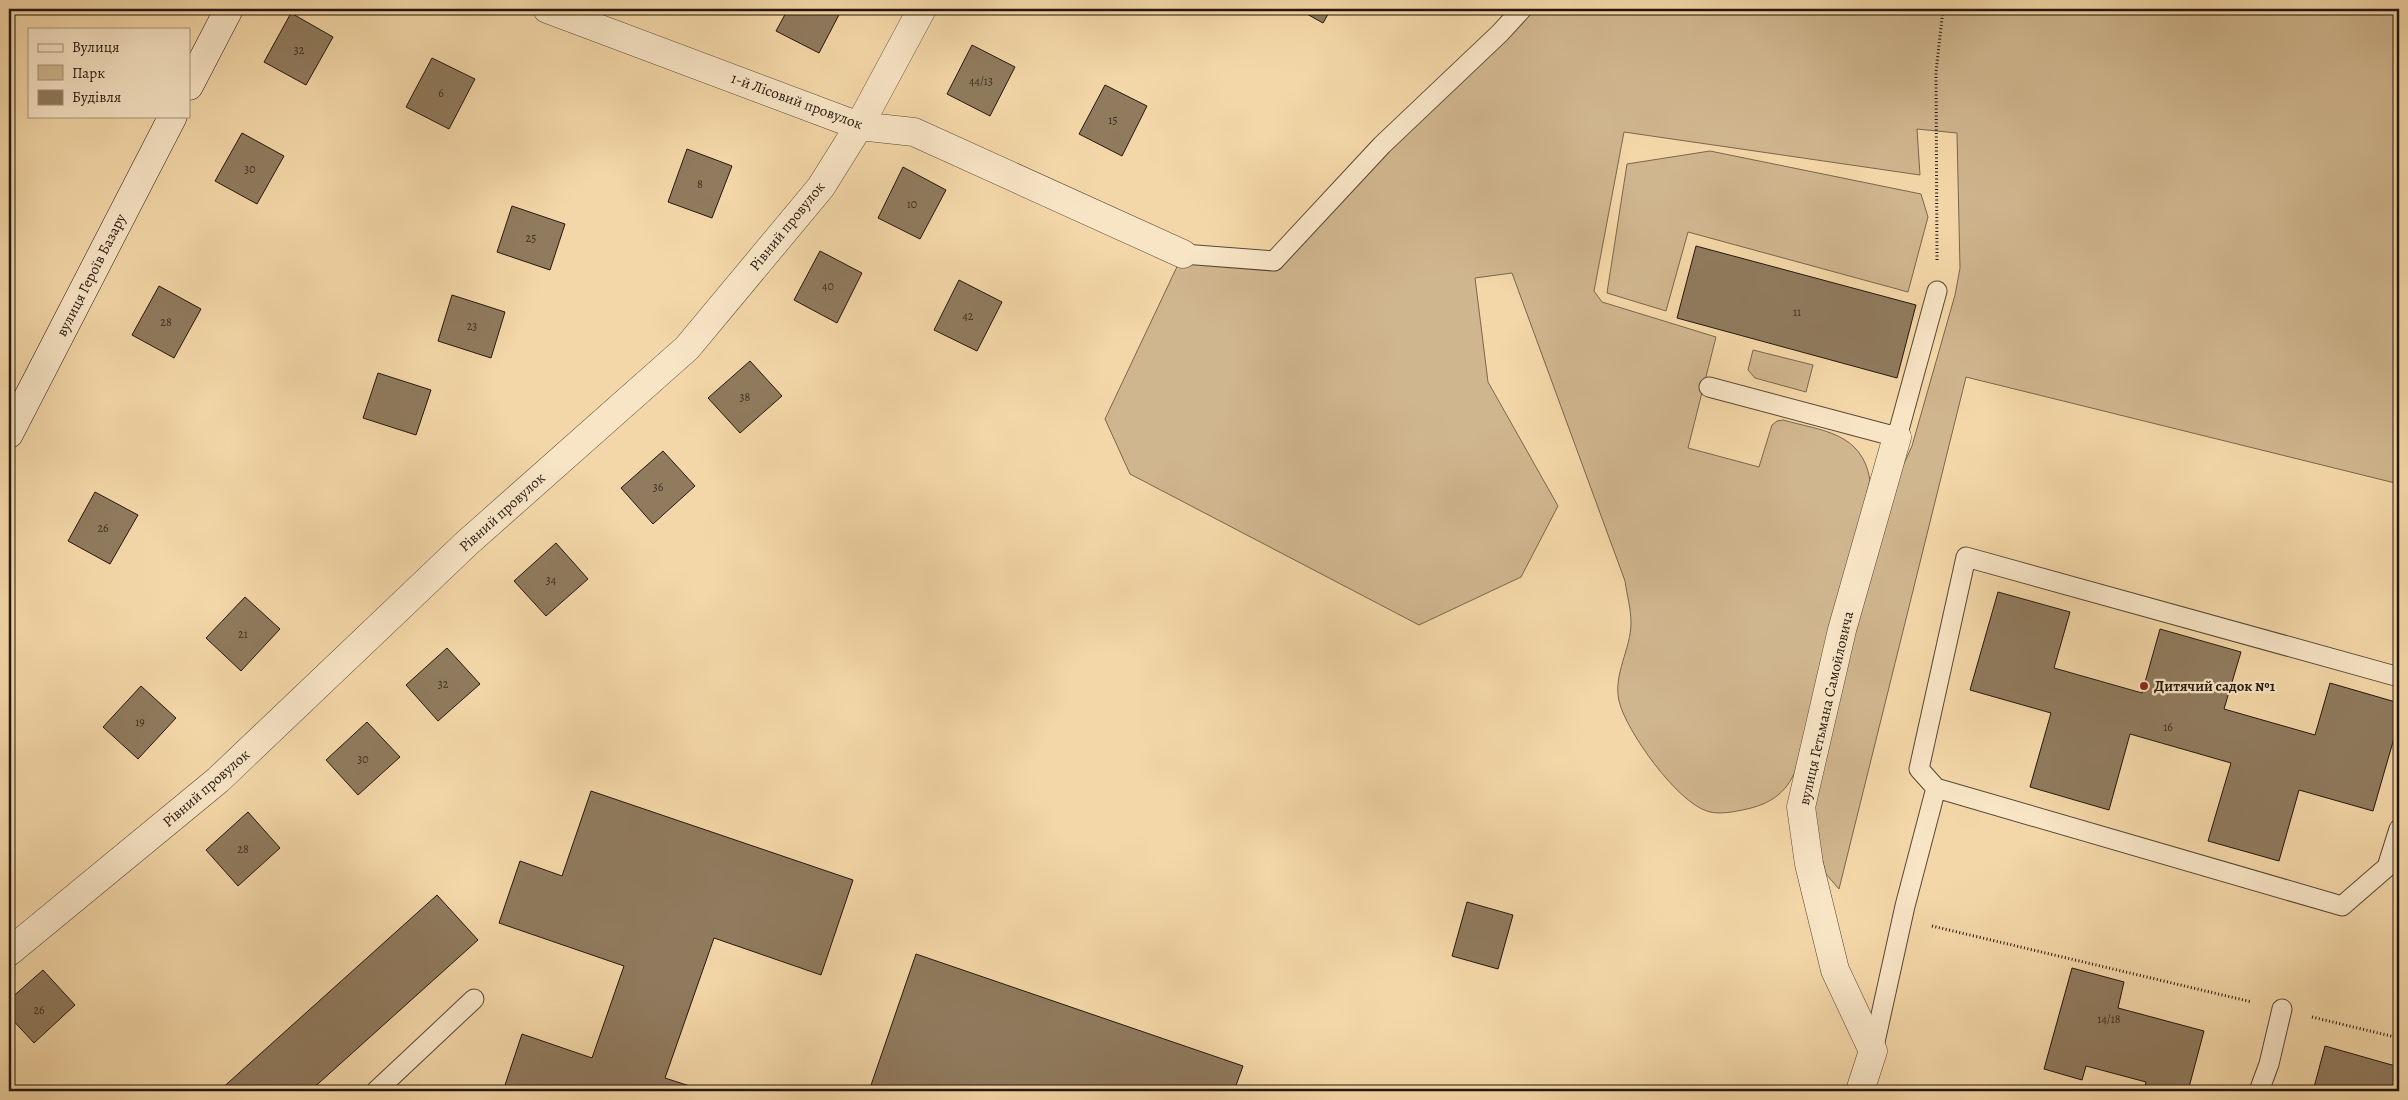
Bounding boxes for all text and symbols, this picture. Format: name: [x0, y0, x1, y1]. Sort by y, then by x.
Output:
legend: [28, 28, 190, 118]
text: Вулиця: [72, 37, 119, 57]
house number: 32: [294, 42, 305, 58]
text: Парк: [72, 63, 105, 83]
street label: 1-й Лісовий провулок: [728, 68, 866, 134]
house number: 44/13: [969, 73, 993, 89]
house number: 6: [438, 85, 444, 101]
text: Будівля: [72, 87, 121, 107]
house number: 15: [1108, 112, 1118, 128]
house number: 30: [244, 161, 256, 177]
house number: 8: [697, 176, 703, 192]
street label: Рівний провулок: [745, 177, 829, 275]
house number: 10: [907, 196, 917, 212]
street label: вулиця Героїв Базару: [51, 210, 131, 340]
house number: 25: [526, 230, 536, 246]
house number: 40: [822, 278, 834, 294]
house number: 11: [1793, 304, 1801, 320]
house number: 42: [962, 308, 974, 324]
house number: 28: [160, 314, 172, 330]
house number: 23: [467, 318, 477, 334]
house number: 38: [740, 389, 751, 405]
street label: Рівний провулок: [455, 468, 550, 556]
house number: 36: [653, 479, 664, 495]
house number: 26: [97, 520, 109, 536]
house number: 34: [546, 572, 557, 588]
street label: вулиця Гетьмана Самойловича: [1794, 609, 1858, 807]
house number: 21: [238, 626, 248, 642]
house number: 32: [438, 676, 449, 692]
place label: Дитячий садок №1: [2154, 676, 2276, 696]
marker: Дитячий садок №1: [2138, 680, 2150, 692]
house number: 19: [135, 714, 145, 730]
house number: 16: [2163, 719, 2173, 735]
street label: Рівний провулок: [158, 744, 254, 831]
house number: 30: [357, 751, 369, 767]
house number: 28: [237, 841, 249, 857]
house number: 26: [33, 1002, 45, 1018]
house number: 14/18: [2097, 1011, 2121, 1027]

